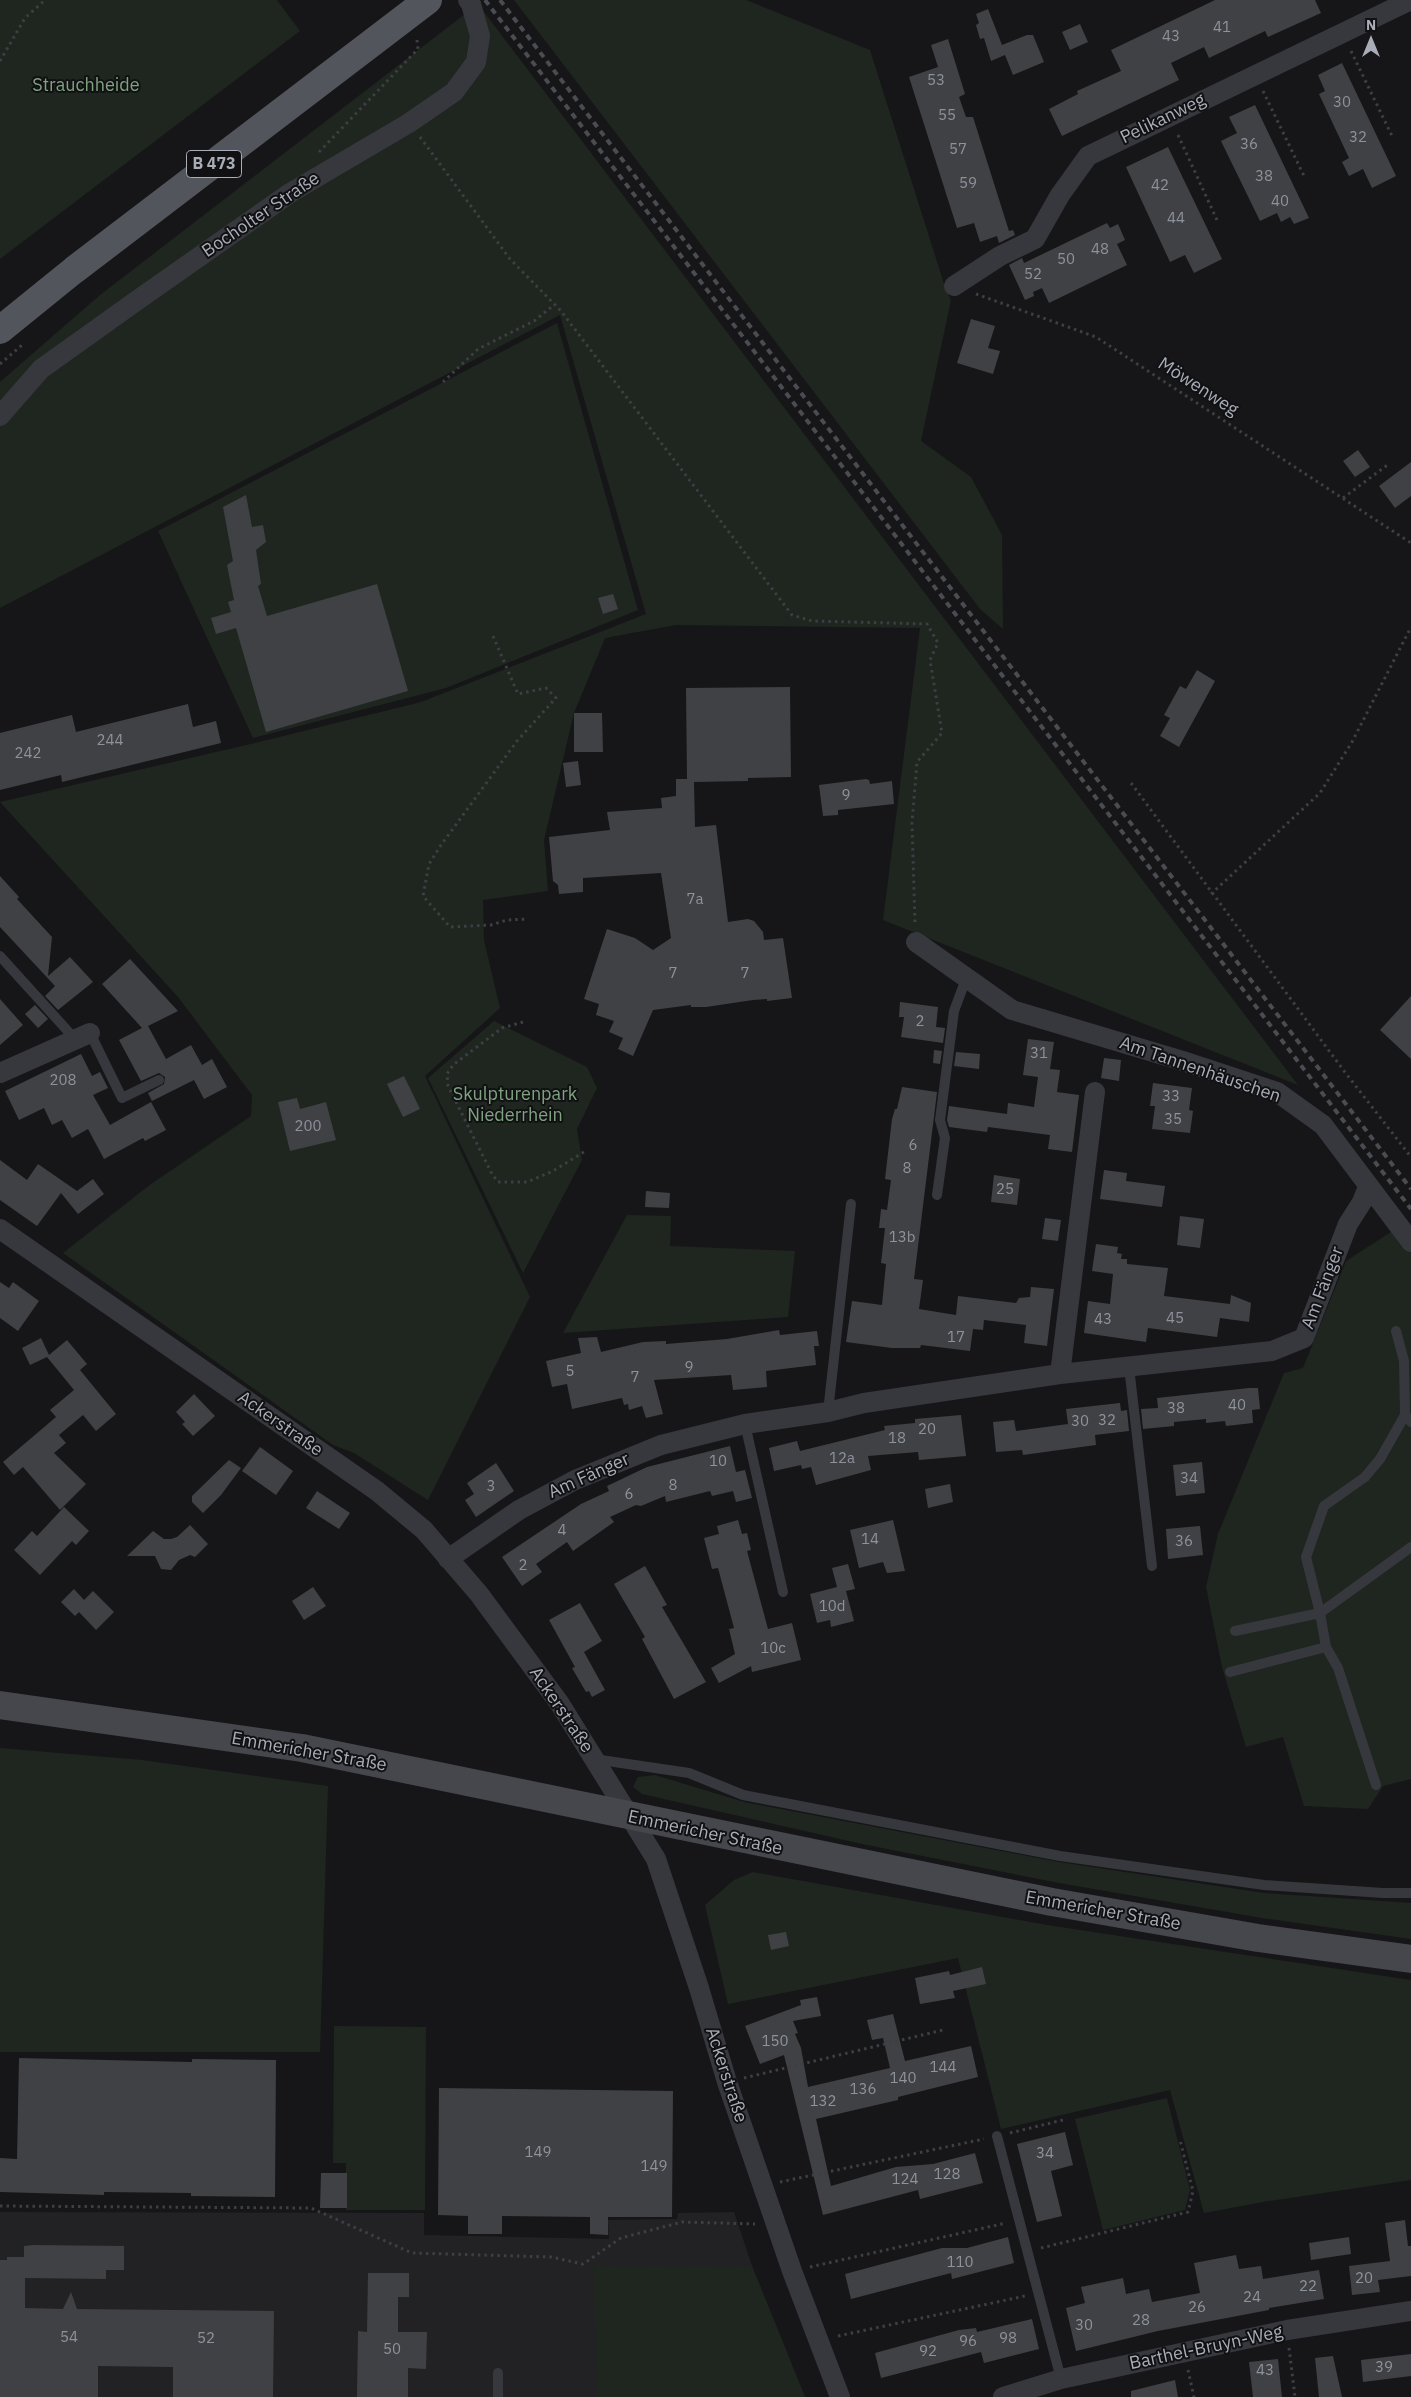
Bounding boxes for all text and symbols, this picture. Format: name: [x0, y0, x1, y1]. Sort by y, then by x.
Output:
north arrow: [1346, 15, 1396, 65]
text: N: [1366, 16, 1376, 34]
house number: 41: [1213, 19, 1231, 37]
house number: 43: [1162, 28, 1180, 46]
house number: 53: [927, 72, 945, 90]
park label: Strauchheide: [32, 75, 140, 97]
street label: Pelikanweg: [1117, 89, 1209, 149]
house number: 30: [1333, 94, 1351, 112]
house number: 55: [938, 107, 956, 125]
house number: 32: [1349, 129, 1367, 147]
house number: 36: [1240, 136, 1258, 154]
house number: 57: [949, 141, 967, 159]
road number: B 473: [186, 150, 242, 178]
street label: Bocholter Straße: [198, 168, 324, 262]
house number: 38: [1255, 168, 1273, 186]
house number: 59: [959, 175, 977, 193]
house number: 42: [1151, 177, 1169, 195]
house number: 40: [1271, 193, 1289, 211]
house number: 44: [1167, 210, 1185, 228]
house number: 48: [1091, 241, 1109, 259]
house number: 50: [1057, 251, 1075, 269]
house number: 52: [1024, 266, 1042, 284]
street label: Möwenweg: [1154, 353, 1242, 421]
house number: 244: [97, 732, 123, 750]
house number: 242: [15, 745, 41, 763]
house number: 9: [842, 787, 850, 805]
house number: 7a: [686, 891, 704, 909]
house number: 7: [669, 965, 677, 983]
house number: 7: [741, 965, 749, 983]
house number: 2: [916, 1013, 924, 1031]
street label: Am Tannenhäuschen: [1117, 1032, 1283, 1108]
house number: 31: [1030, 1045, 1048, 1063]
house number: 208: [50, 1072, 76, 1090]
park label: Skulpturenpark Niederrhein: [453, 1084, 577, 1126]
house number: 33: [1162, 1088, 1180, 1106]
house number: 35: [1164, 1111, 1182, 1129]
house number: 200: [295, 1118, 321, 1136]
house number: 6: [909, 1137, 917, 1155]
house number: 8: [903, 1160, 911, 1178]
house number: 25: [996, 1181, 1014, 1199]
house number: 13b: [889, 1229, 915, 1247]
street label: Am Fänger: [1297, 1244, 1349, 1332]
house number: 45: [1166, 1310, 1184, 1328]
house number: 43: [1094, 1311, 1112, 1329]
house number: 17: [947, 1329, 965, 1347]
house number: 9: [685, 1359, 693, 1377]
house number: 5: [566, 1363, 574, 1381]
house number: 7: [631, 1369, 639, 1387]
street label: Ackerstraße: [233, 1387, 327, 1461]
house number: 40: [1228, 1397, 1246, 1415]
house number: 38: [1167, 1400, 1185, 1418]
house number: 32: [1098, 1412, 1116, 1430]
house number: 30: [1071, 1413, 1089, 1431]
house number: 20: [918, 1421, 936, 1439]
house number: 18: [888, 1430, 906, 1448]
street label: Am Fänger: [545, 1449, 633, 1503]
house number: 12a: [829, 1450, 855, 1468]
house number: 10: [709, 1453, 727, 1471]
house number: 34: [1180, 1470, 1198, 1488]
house number: 8: [669, 1477, 677, 1495]
house number: 3: [487, 1478, 495, 1496]
house number: 6: [625, 1486, 633, 1504]
house number: 4: [558, 1522, 566, 1540]
house number: 14: [861, 1531, 879, 1549]
house number: 36: [1175, 1533, 1193, 1551]
house number: 2: [519, 1557, 527, 1575]
house number: 10d: [819, 1598, 845, 1616]
house number: 10c: [760, 1640, 786, 1658]
street label: Ackerstraße: [524, 1663, 598, 1757]
street label: Emmericher Straße: [230, 1728, 388, 1776]
street label: Emmericher Straße: [626, 1806, 784, 1860]
street label: Emmericher Straße: [1024, 1887, 1182, 1935]
street label: Ackerstraße: [700, 2025, 752, 2125]
house number: 150: [762, 2033, 788, 2051]
house number: 144: [930, 2059, 956, 2077]
house number: 140: [890, 2070, 916, 2088]
house number: 136: [850, 2081, 876, 2099]
house number: 132: [810, 2093, 836, 2111]
house number: 149: [525, 2144, 551, 2162]
house number: 34: [1036, 2145, 1054, 2163]
house number: 149: [641, 2158, 667, 2176]
house number: 128: [934, 2166, 960, 2184]
house number: 124: [892, 2171, 918, 2189]
house number: 110: [947, 2254, 973, 2272]
house number: 20: [1355, 2270, 1373, 2288]
house number: 22: [1299, 2278, 1317, 2296]
house number: 24: [1243, 2289, 1261, 2307]
house number: 26: [1188, 2299, 1206, 2317]
house number: 28: [1132, 2312, 1150, 2330]
house number: 30: [1075, 2317, 1093, 2335]
street label: Barthel-Bruyn-Weg: [1127, 2321, 1285, 2375]
house number: 54: [60, 2329, 78, 2347]
house number: 52: [197, 2330, 215, 2348]
house number: 98: [999, 2330, 1017, 2348]
house number: 96: [959, 2333, 977, 2351]
house number: 50: [383, 2341, 401, 2359]
house number: 92: [919, 2343, 937, 2361]
house number: 39: [1375, 2359, 1393, 2377]
house number: 43: [1256, 2362, 1274, 2380]

